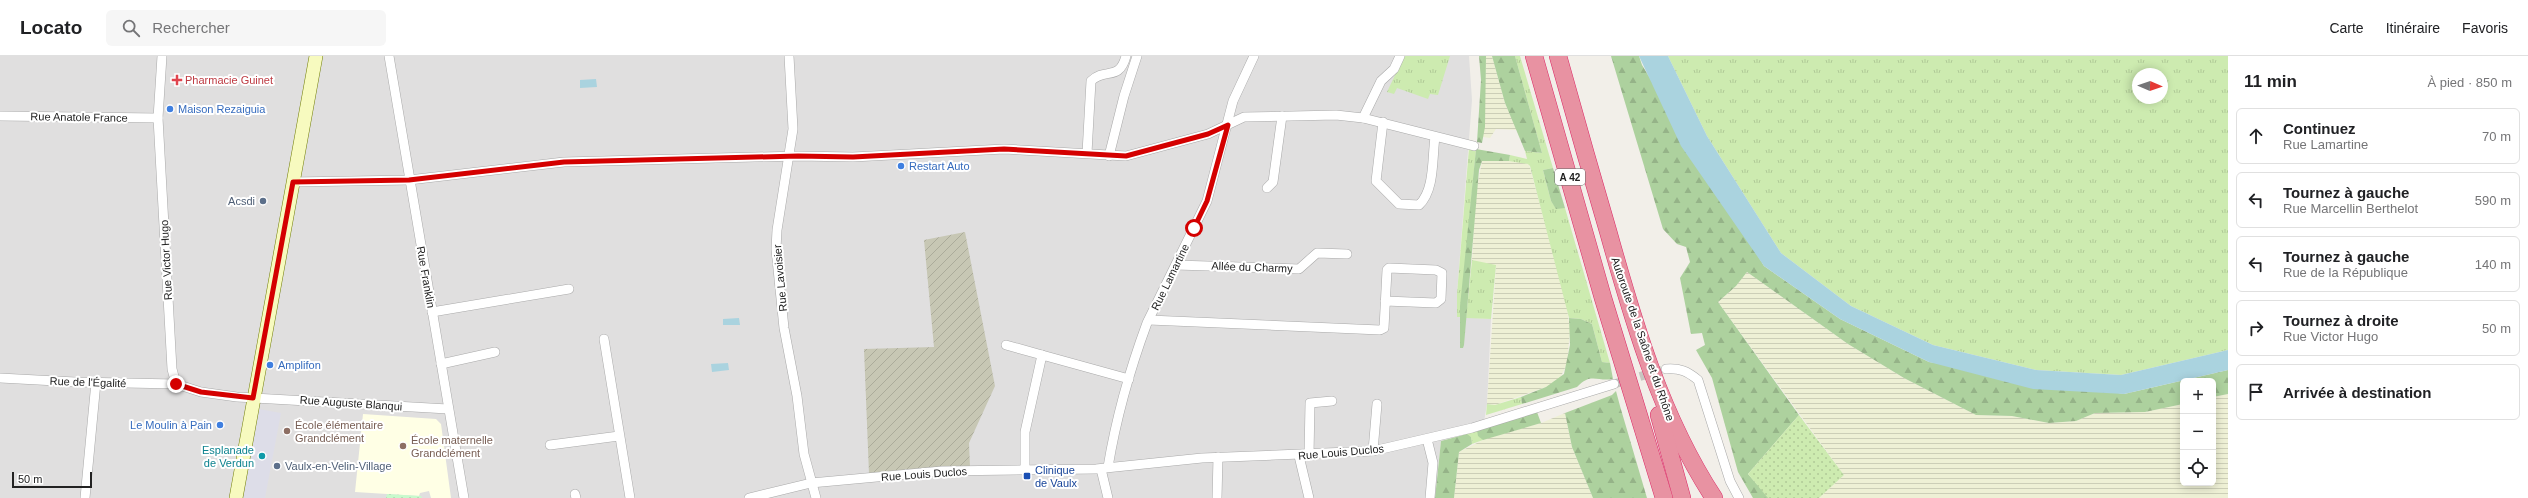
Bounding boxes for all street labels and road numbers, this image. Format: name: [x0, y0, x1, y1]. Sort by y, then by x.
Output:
street label: Rue Anatole France: [30, 110, 128, 124]
road number: A 42: [1555, 169, 1585, 185]
street label: Rue Victor Hugo: [158, 219, 174, 301]
street label: Rue Lamartine: [1149, 242, 1191, 312]
street label: Rue Lavoisier: [771, 244, 789, 312]
street label: Rue Franklin: [415, 245, 437, 309]
street label: Autoroute de la Saône et du Rhône: [1609, 256, 1677, 422]
street label: Allée du Charmy: [1211, 260, 1293, 274]
street label: Rue de l'Égalité: [49, 375, 127, 389]
street label: Rue Auguste Blanqui: [299, 393, 403, 413]
street label: Rue Louis Duclos: [1298, 442, 1385, 462]
street label: Rue Louis Duclos: [881, 465, 968, 483]

